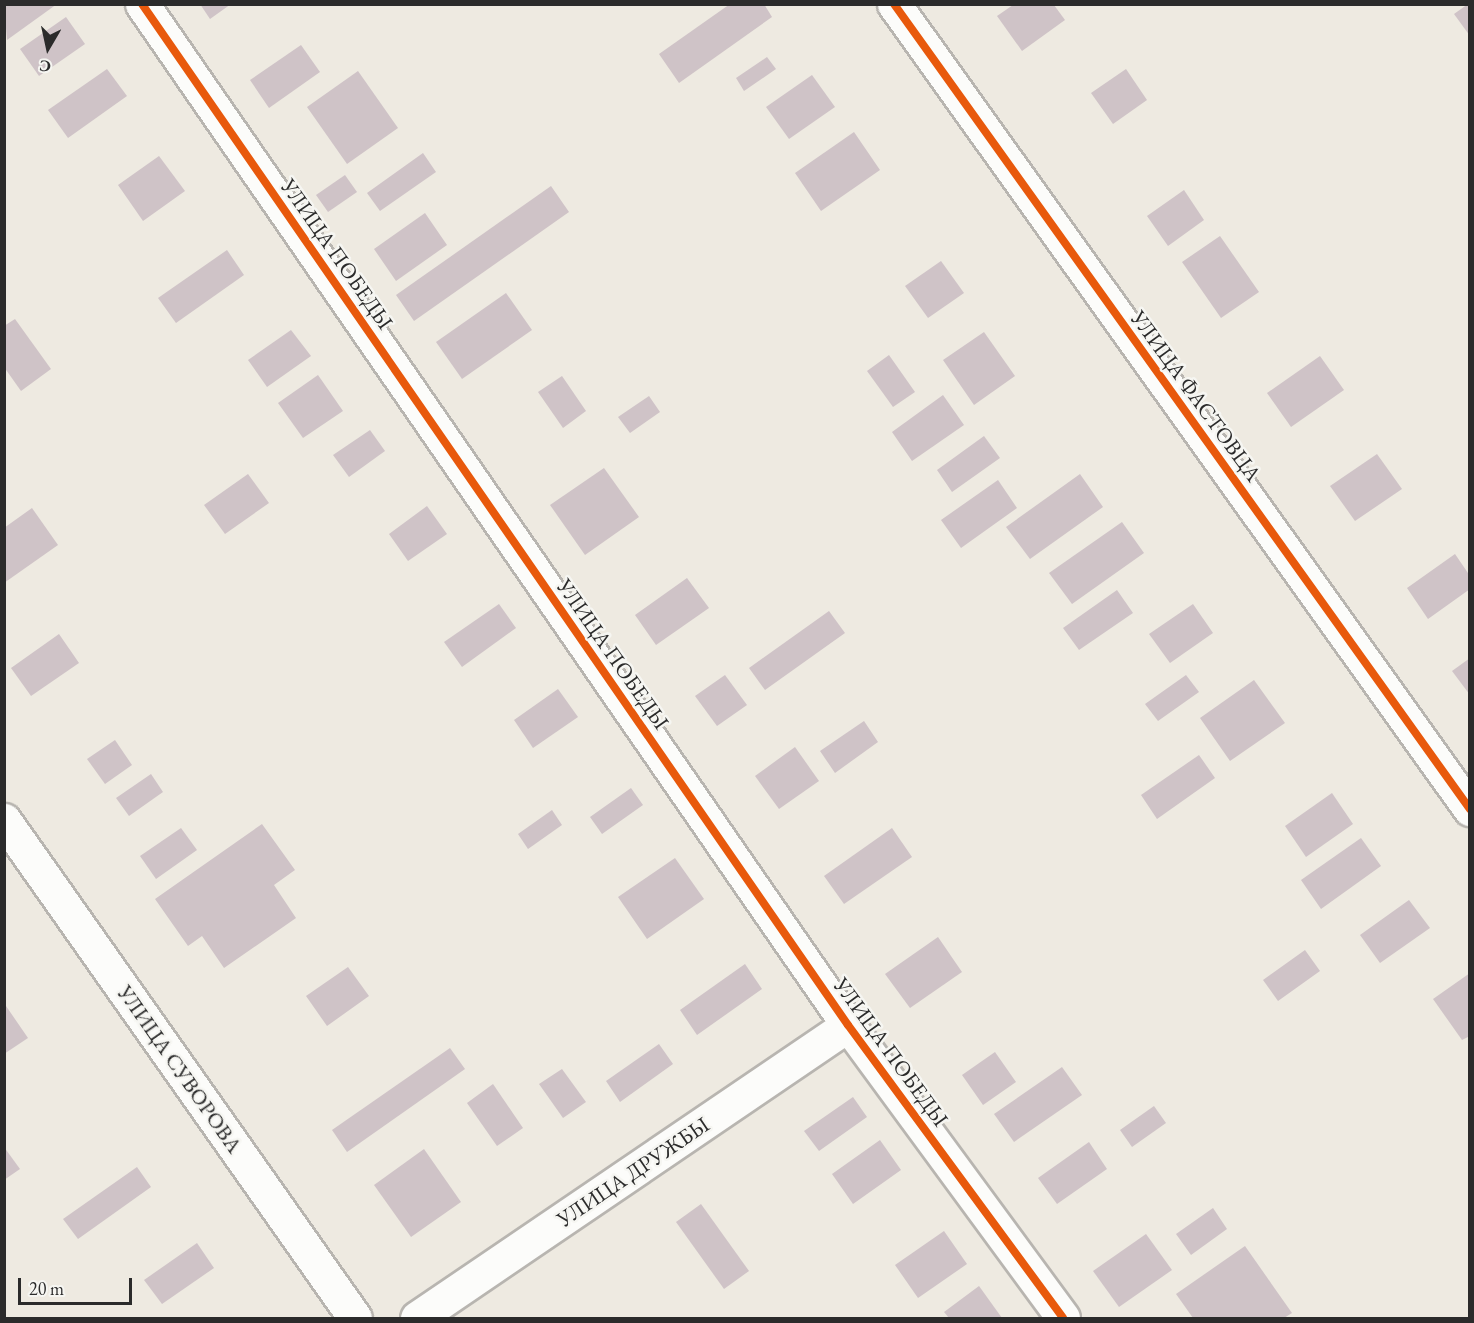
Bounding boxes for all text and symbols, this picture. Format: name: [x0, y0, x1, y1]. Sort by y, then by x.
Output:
north arrow: [18, 18, 78, 78]
text: С: [38, 55, 52, 78]
street label: УЛИЦА ПОБЕДЫ: [275, 174, 399, 334]
street label: УЛИЦА ФАСТОВЦА: [1125, 305, 1267, 487]
street label: УЛИЦА ПОБЕДЫ: [551, 574, 675, 734]
street label: УЛИЦА ПОБЕДЫ: [828, 972, 954, 1132]
street label: УЛИЦА СУВОРОВА: [112, 980, 248, 1158]
street label: УЛИЦА ДРУЖБЫ: [552, 1111, 714, 1233]
scale bar: [21, 1266, 135, 1304]
text: 20 m: [29, 1277, 64, 1300]

